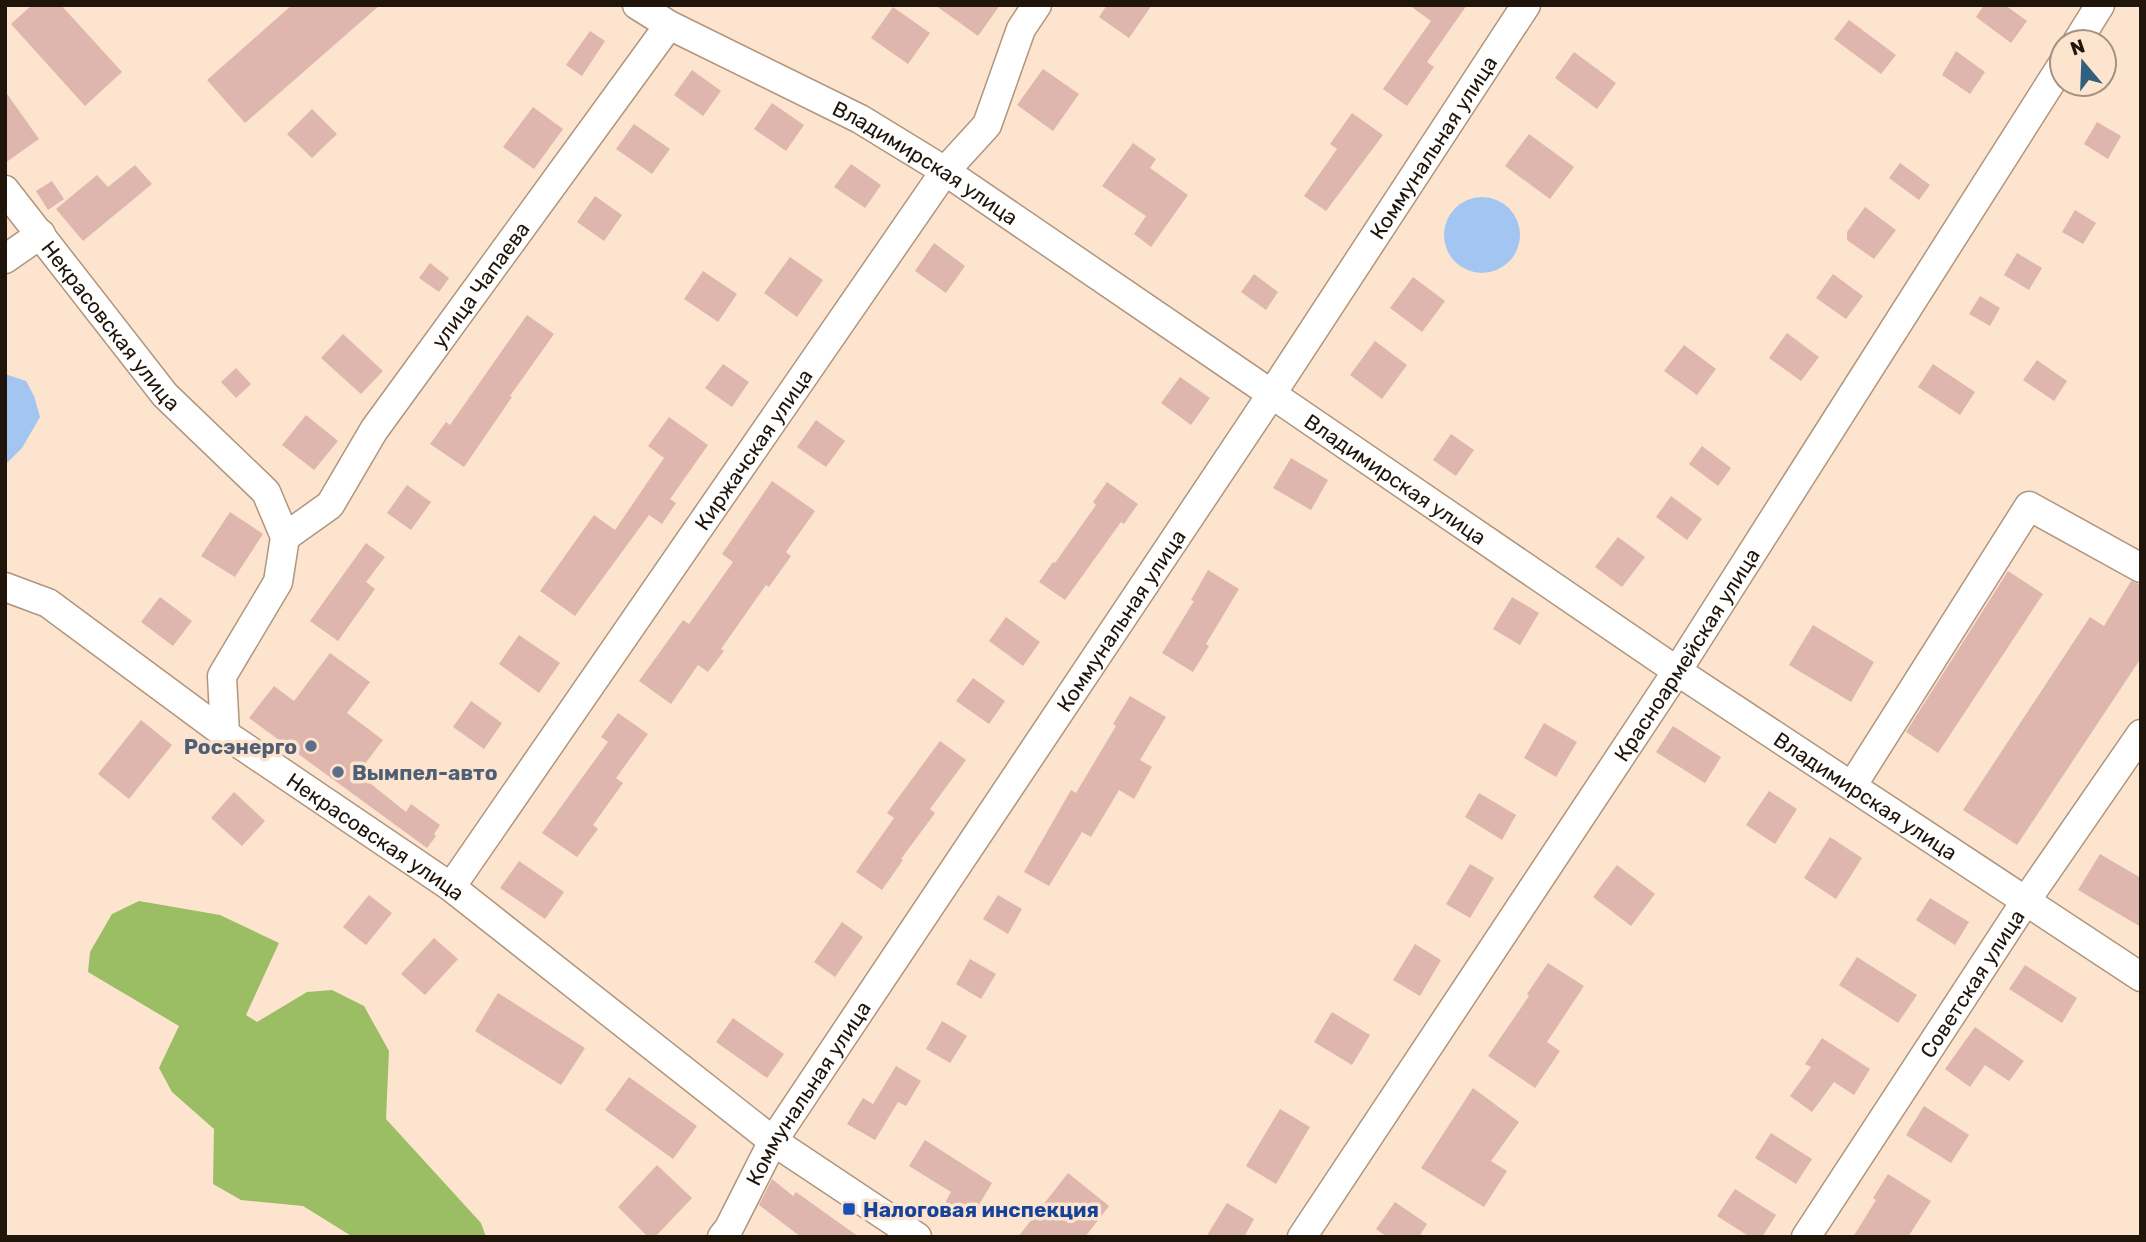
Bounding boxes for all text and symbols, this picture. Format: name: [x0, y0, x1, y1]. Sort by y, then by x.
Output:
north arrow: [2048, 28, 2118, 98]
text: N: [2067, 34, 2088, 60]
street label: Коммунальная улица: [1364, 51, 1502, 243]
street label: Владимирская улица: [829, 95, 1023, 230]
street label: улица Чапаева: [426, 217, 534, 353]
street label: Некрасовская улица: [37, 235, 186, 415]
street label: Киржачская улица: [689, 364, 817, 534]
street label: Владимирская улица: [1300, 408, 1491, 550]
street label: Коммунальная улица: [1051, 524, 1190, 716]
street label: Красноармейская улица: [1608, 543, 1764, 766]
street label: Владимирская улица: [1770, 726, 1962, 865]
place label: Росэнерго: [184, 734, 297, 759]
marker: Росэнерго: [303, 738, 319, 754]
place label: Вымпел-авто: [352, 760, 497, 785]
marker: Вымпел-авто: [330, 764, 346, 780]
street label: Некрасовская улица: [282, 767, 469, 905]
street label: Советская улица: [1914, 905, 2029, 1062]
street label: Коммунальная улица: [740, 996, 876, 1189]
place label: Налоговая инспекция: [863, 1197, 1099, 1222]
marker: Налоговая инспекция: [841, 1201, 857, 1217]

